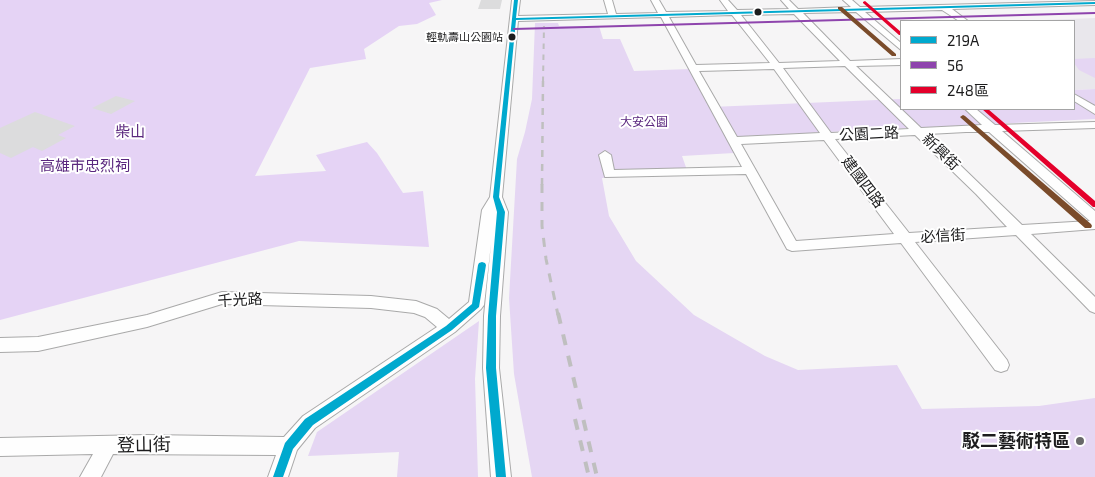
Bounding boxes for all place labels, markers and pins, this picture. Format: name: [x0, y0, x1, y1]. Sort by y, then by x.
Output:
unlabelled marker: [753, 7, 763, 17]
place label: 輕軌壽山公園站: [426, 30, 503, 44]
marker: 輕軌壽山公園站: [507, 32, 517, 42]
place label: 駁二藝術特區: [962, 430, 1070, 452]
marker: 駁二藝術特區: [1074, 435, 1086, 447]

